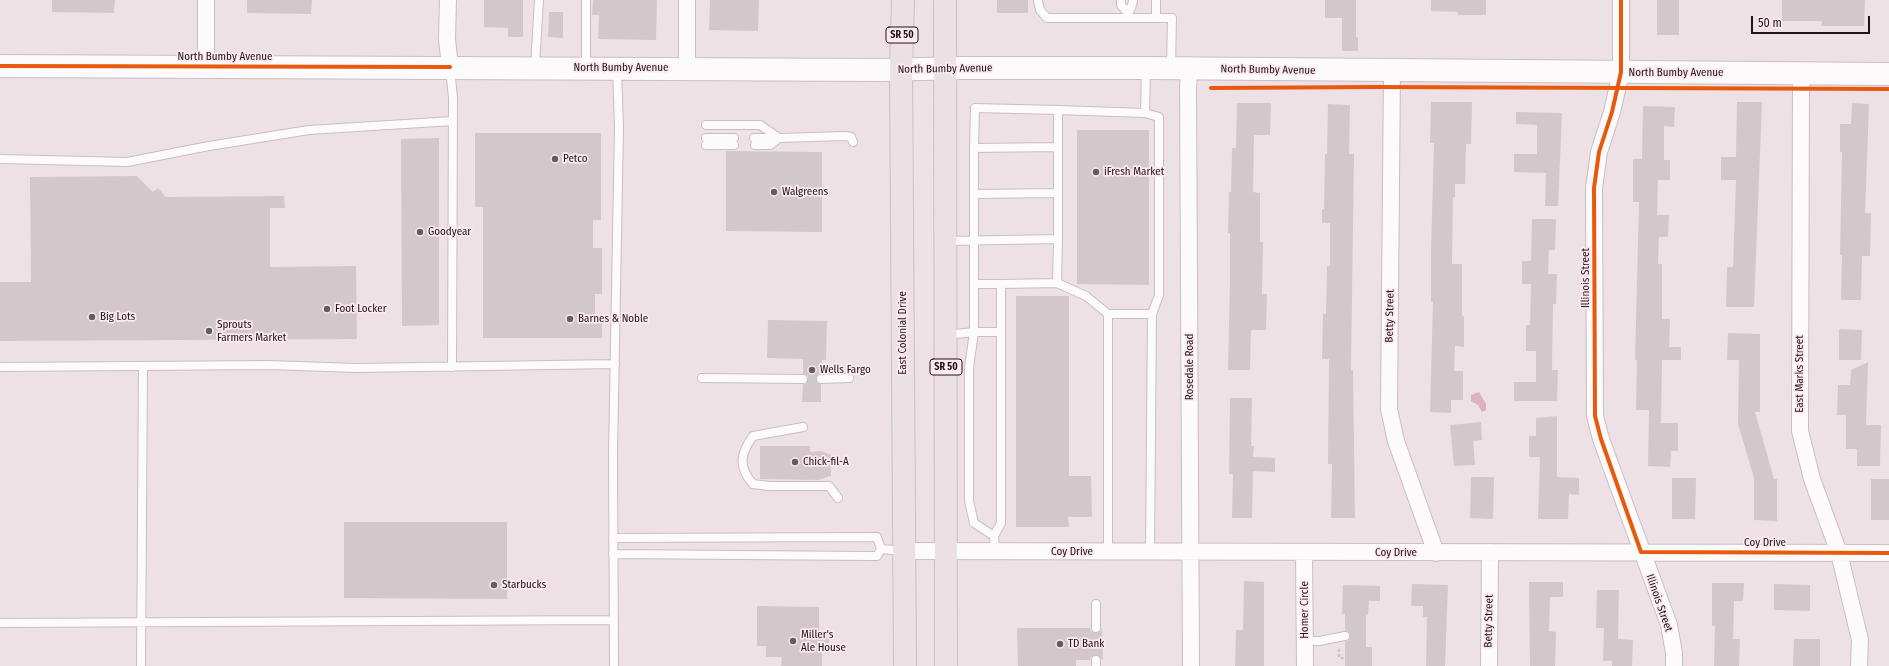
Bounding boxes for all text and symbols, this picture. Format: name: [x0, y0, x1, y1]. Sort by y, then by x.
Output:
scale bar: [1753, 8, 1872, 34]
text: 50 m: [1758, 16, 1782, 30]
road number: SR 50: [886, 27, 918, 43]
street label: North Bumby Avenue: [178, 50, 272, 64]
street label: North Bumby Avenue: [574, 61, 668, 75]
street label: North Bumby Avenue: [897, 62, 993, 76]
street label: North Bumby Avenue: [1220, 63, 1316, 77]
street label: North Bumby Avenue: [1629, 66, 1723, 80]
place label: Petco: [563, 152, 588, 166]
marker: Petco: [550, 154, 560, 164]
place label: iFresh Market: [1104, 165, 1164, 179]
marker: iFresh Market: [1091, 167, 1101, 177]
place label: Walgreens: [782, 185, 828, 199]
marker: Walgreens: [769, 187, 779, 197]
place label: Goodyear: [428, 225, 471, 239]
marker: Goodyear: [415, 227, 425, 237]
street label: Illinois Street: [1579, 248, 1593, 308]
street label: Betty Street: [1383, 289, 1397, 343]
street label: East Colonial Drive: [896, 291, 910, 375]
place label: Foot Locker: [335, 302, 387, 316]
marker: Foot Locker: [322, 304, 332, 314]
place label: Big Lots: [100, 310, 135, 324]
marker: Big Lots: [87, 312, 97, 322]
place label: Barnes & Noble: [578, 312, 648, 326]
marker: Barnes & Noble: [565, 314, 575, 324]
place label: Sprouts Farmers Market: [217, 318, 286, 344]
marker: Sprouts Farmers Market: [204, 326, 214, 336]
street label: Rosedale Road: [1183, 334, 1197, 400]
street label: East Marks Street: [1793, 335, 1807, 413]
road number: SR 50: [930, 359, 962, 375]
place label: Wells Fargo: [820, 363, 871, 377]
marker: Wells Fargo: [807, 365, 817, 375]
place label: Chick-fil-A: [803, 455, 849, 469]
marker: Chick-fil-A: [790, 457, 800, 467]
street label: Coy Drive: [1744, 536, 1786, 550]
street label: Coy Drive: [1051, 545, 1093, 559]
street label: Coy Drive: [1375, 546, 1417, 560]
street label: Illinois Street: [1643, 572, 1675, 634]
place label: Starbucks: [502, 578, 546, 592]
marker: Starbucks: [489, 580, 499, 590]
street label: Homer Circle: [1298, 581, 1312, 639]
street label: Betty Street: [1482, 594, 1496, 648]
place label: Miller's Ale House: [801, 628, 846, 654]
marker: Miller's Ale House: [788, 636, 798, 646]
place label: TD Bank: [1068, 637, 1104, 651]
marker: TD Bank: [1055, 639, 1065, 649]

